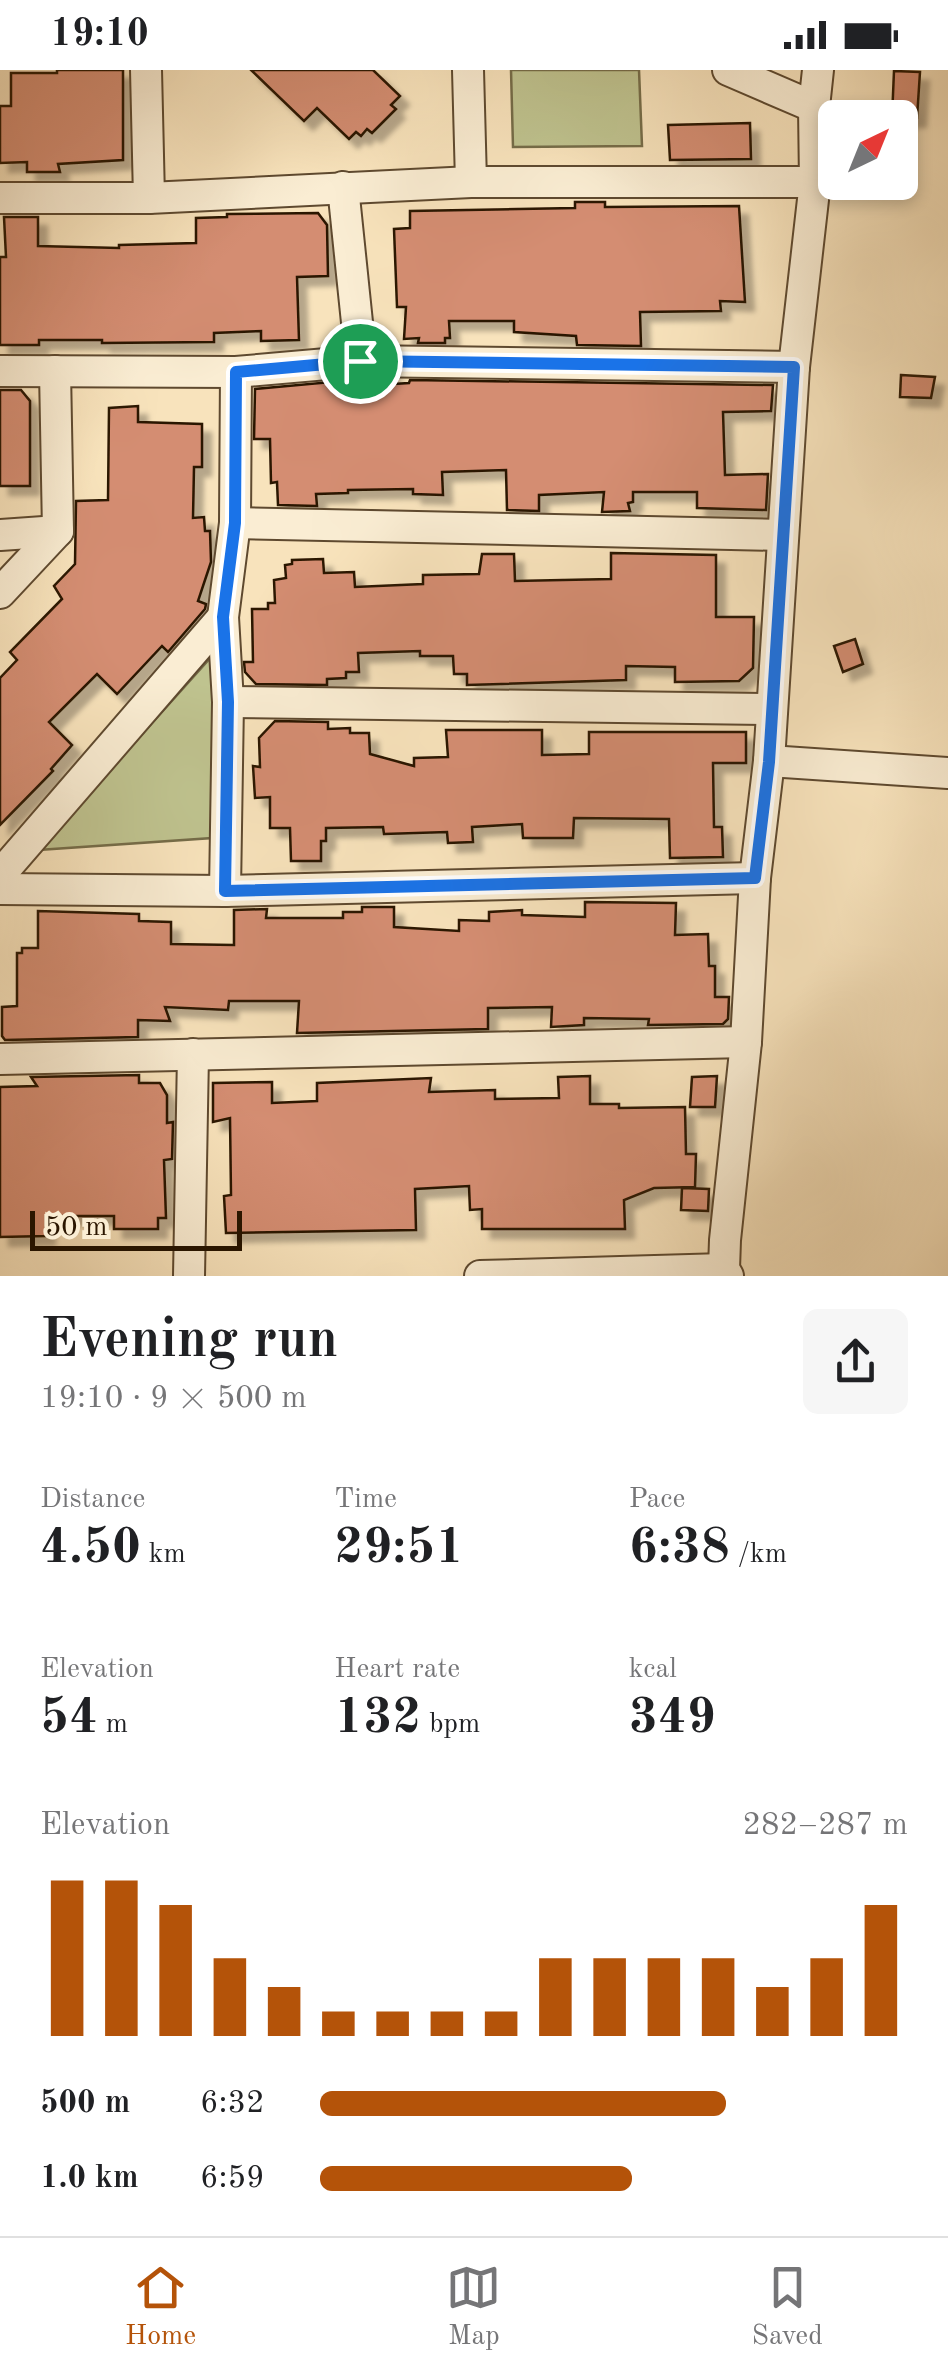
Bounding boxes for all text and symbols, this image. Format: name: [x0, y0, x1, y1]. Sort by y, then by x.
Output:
text: 19:10: [50, 16, 149, 54]
north arrow: [818, 100, 918, 200]
map controls: [818, 100, 918, 200]
pin: [318, 319, 403, 404]
icon: arrive: [333, 334, 388, 389]
scale bar: [30, 1206, 242, 1250]
text: 50 m: [45, 1214, 108, 1242]
button: share: [803, 1309, 908, 1414]
text: Evening run: [40, 1314, 338, 1369]
text: 19:10 · 9 × 500 m: [40, 1383, 307, 1415]
text: Distance: [40, 1486, 145, 1514]
text: Time: [334, 1486, 397, 1514]
text: Pace: [629, 1486, 685, 1514]
text: 4.50: [40, 1524, 141, 1574]
text: 29:51: [334, 1524, 464, 1574]
text: 6:38: [629, 1524, 730, 1574]
text: km: [141, 1541, 186, 1569]
text: /km: [730, 1541, 787, 1569]
text: Elevation: [40, 1656, 154, 1684]
text: Heart rate: [334, 1656, 460, 1684]
text: kcal: [629, 1656, 677, 1684]
text: 54: [40, 1694, 98, 1744]
text: 132: [334, 1694, 421, 1744]
text: 349: [629, 1694, 716, 1744]
text: m: [98, 1711, 128, 1739]
text: bpm: [421, 1711, 480, 1739]
text: Elevation: [40, 1810, 170, 1842]
text: 282–287 m: [742, 1810, 908, 1842]
text: 500 m: [40, 2088, 130, 2120]
text: 6:32: [200, 2088, 265, 2120]
text: 1.0 km: [40, 2163, 139, 2195]
text: 6:59: [200, 2163, 265, 2195]
tab: Home: [125, 2260, 196, 2355]
tab: Map: [446, 2260, 501, 2355]
tab: Saved: [752, 2260, 823, 2355]

